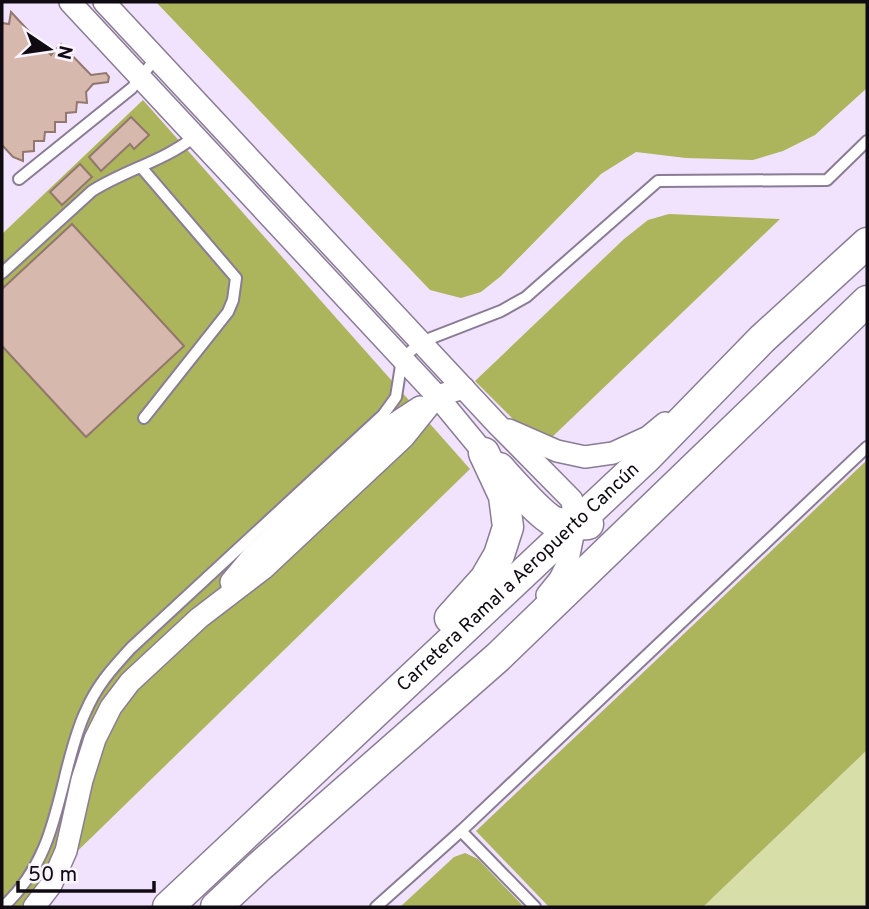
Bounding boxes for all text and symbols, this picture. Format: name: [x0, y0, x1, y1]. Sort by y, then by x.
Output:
north arrow: [14, 14, 84, 84]
text: N: [50, 43, 77, 62]
street label: Carretera Ramal a Aeropuerto Cancún: [392, 458, 645, 697]
scale bar: [18, 850, 154, 894]
text: 50 m: [28, 862, 77, 889]

